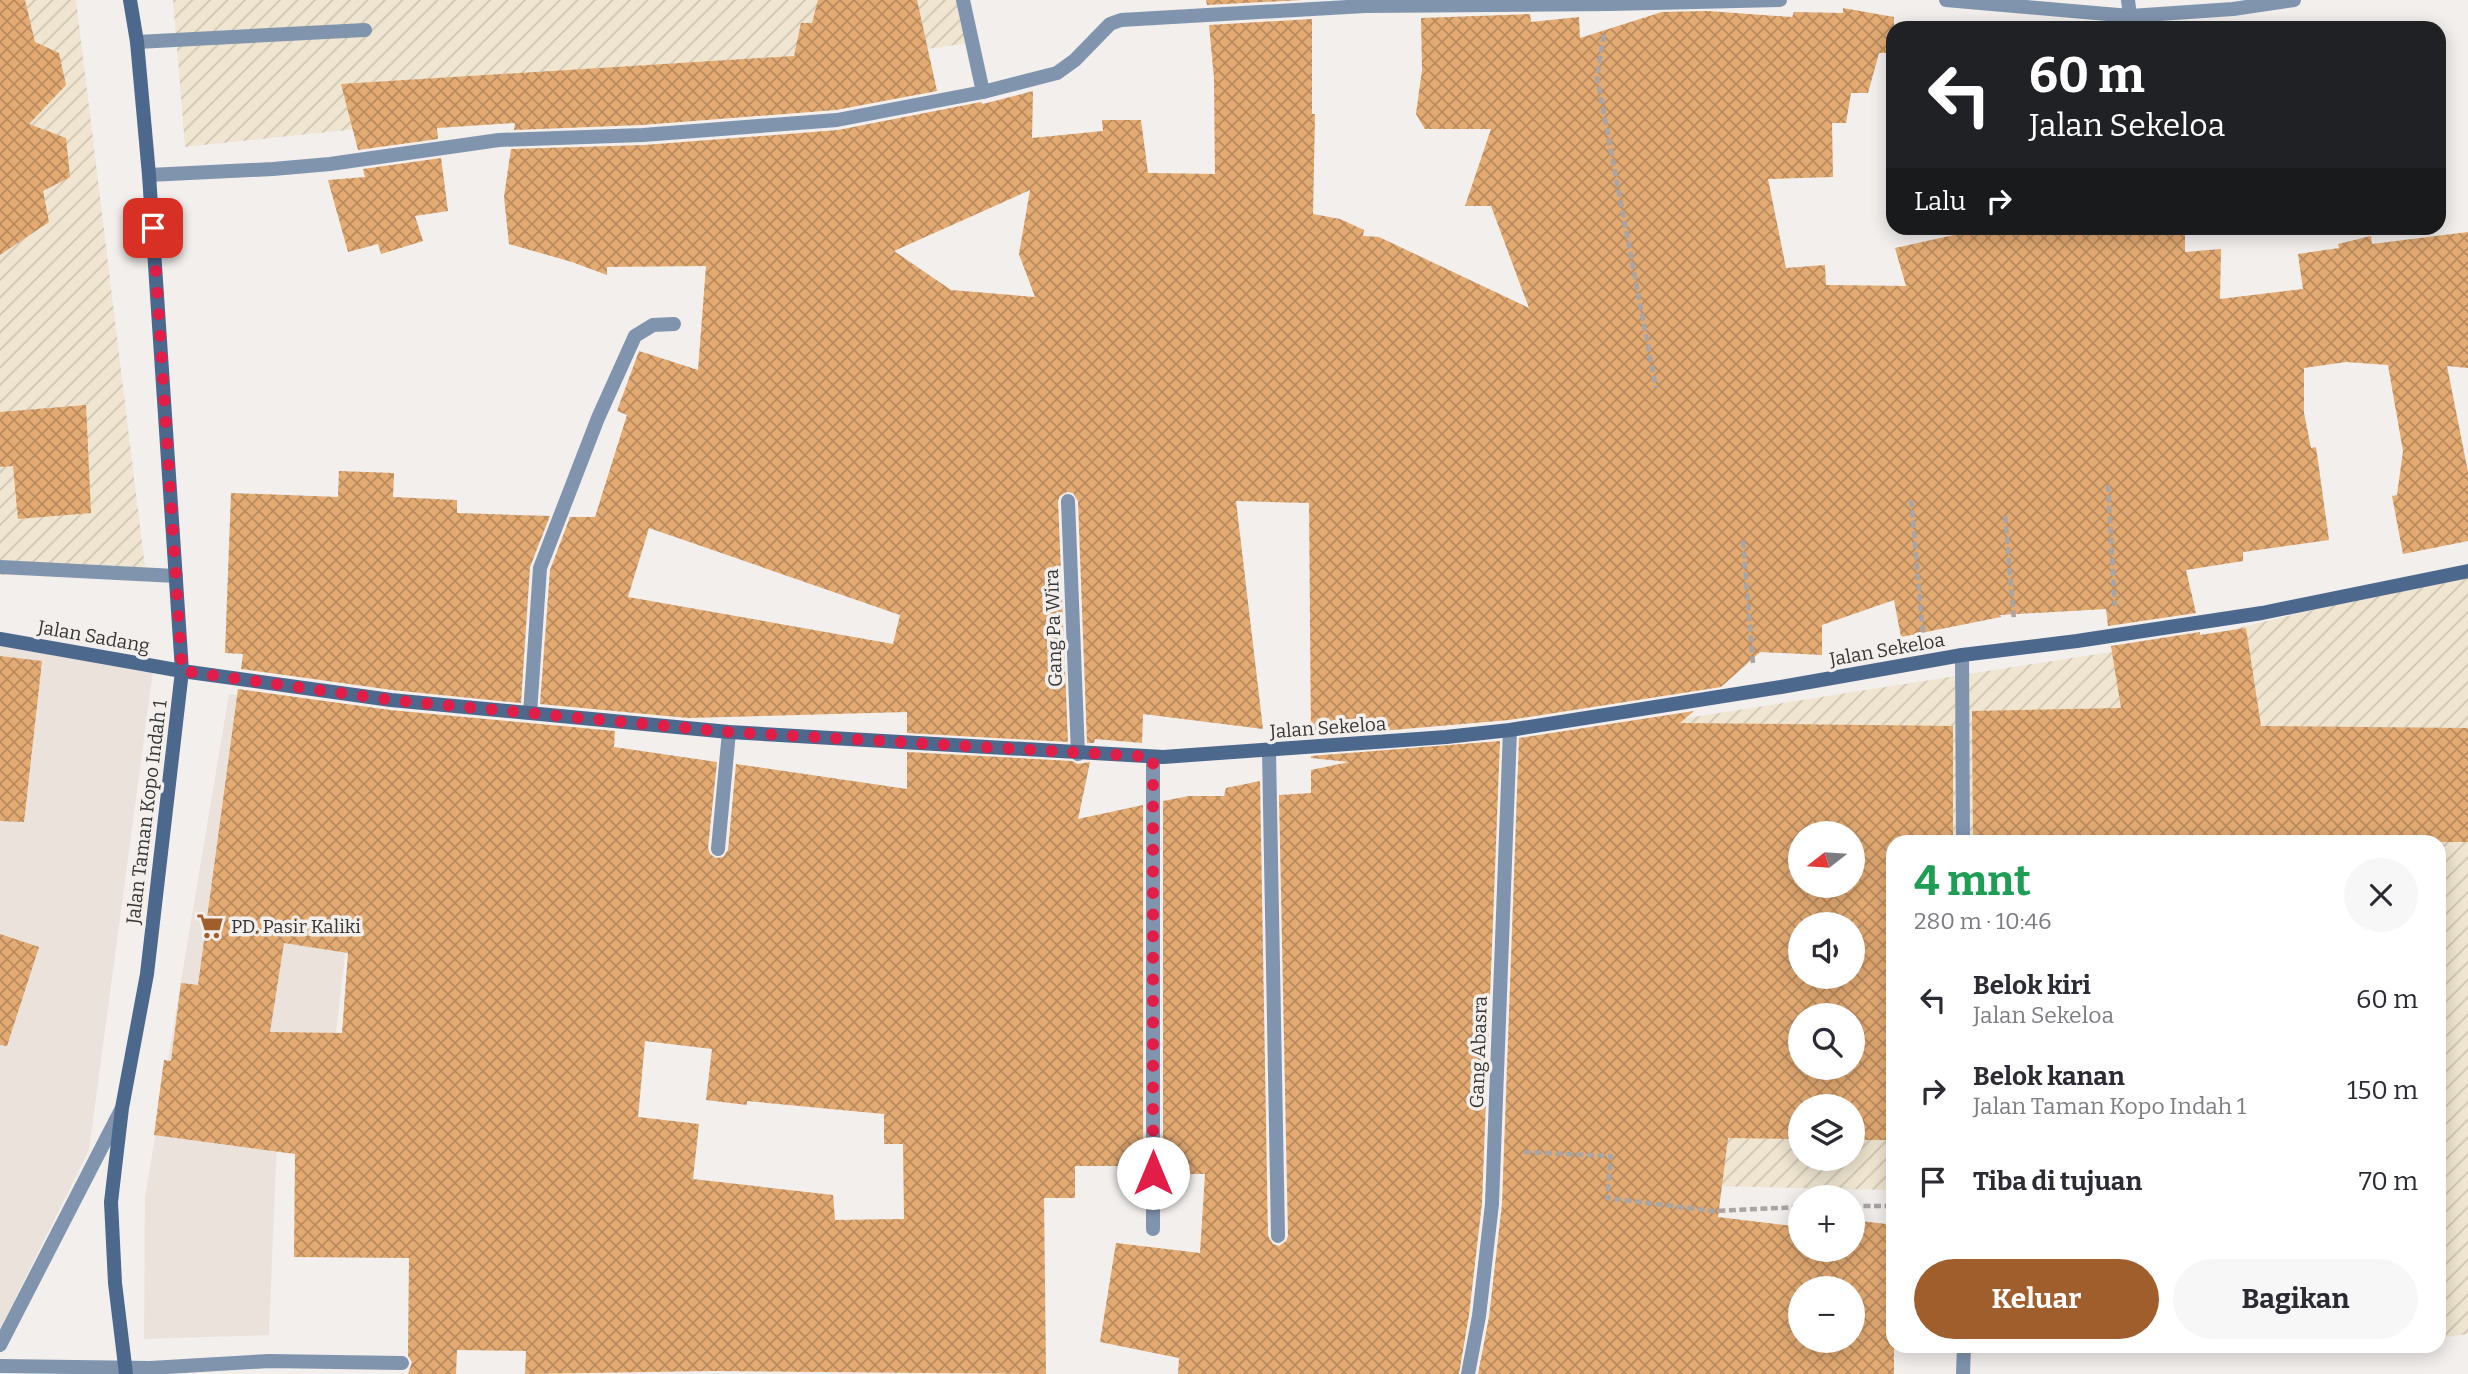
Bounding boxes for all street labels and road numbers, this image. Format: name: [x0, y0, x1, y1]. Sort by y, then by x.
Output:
street label: Gang Pa Wira: [1040, 568, 1067, 687]
street label: Jalan Sadang: [35, 615, 152, 658]
street label: Jalan Sekeloa: [1827, 628, 1947, 671]
street label: Jalan Taman Kopo Indah 1: [121, 698, 172, 926]
street label: Jalan Sekeloa: [1268, 712, 1388, 743]
street label: Gang Abasra: [1465, 995, 1492, 1109]

